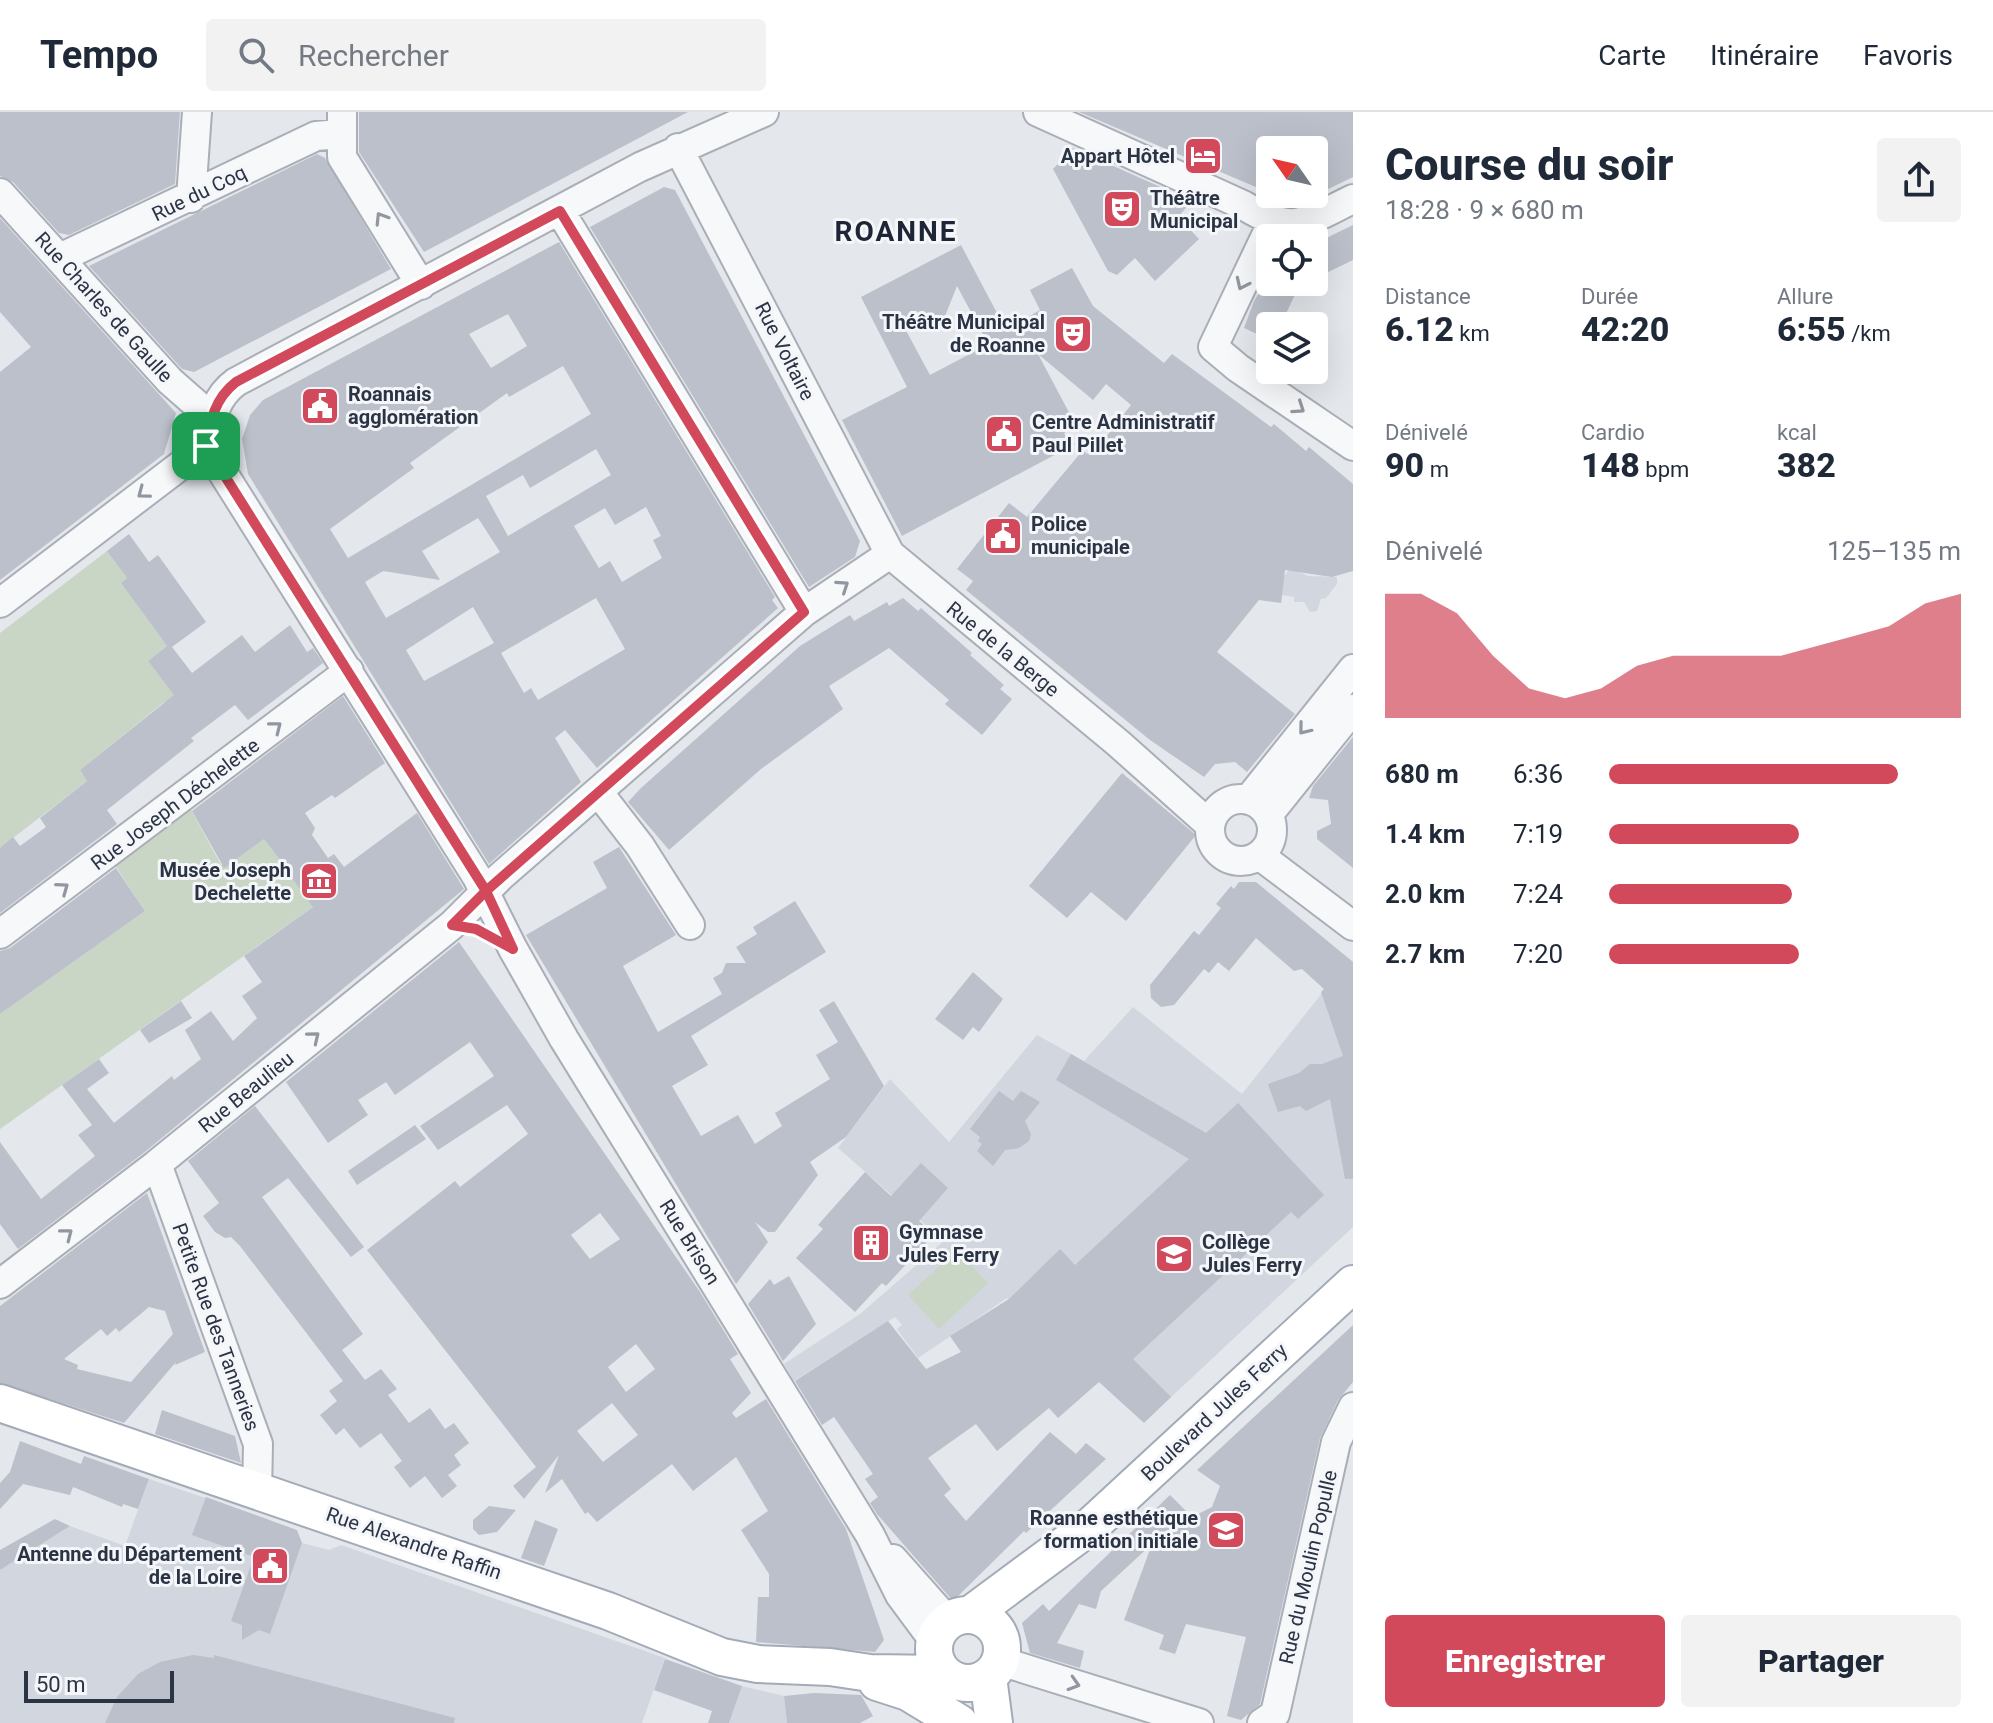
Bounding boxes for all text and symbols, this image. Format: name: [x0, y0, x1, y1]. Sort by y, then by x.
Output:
search box: [206, 19, 766, 91]
text: Tempo: [40, 33, 158, 77]
icon: search: [234, 33, 278, 77]
text: Rechercher: [298, 38, 449, 73]
text: Carte: [1598, 39, 1666, 72]
text: Itinéraire: [1710, 39, 1819, 72]
text: Favoris: [1863, 39, 1953, 72]
hotel icon: Appart Hôtel: [1182, 135, 1224, 177]
north arrow: [1256, 136, 1328, 208]
map controls: [1256, 136, 1328, 384]
button: share: [1877, 138, 1961, 222]
text: Course du soir: [1385, 139, 1673, 191]
place label: Appart Hôtel: [1061, 144, 1175, 168]
street label: Rue du Coq: [148, 160, 250, 226]
place label: Théâtre Municipal: [1150, 186, 1238, 233]
theatre icon: Théâtre Municipal: [1101, 188, 1143, 230]
text: 18:28 · 9 × 680 m: [1385, 195, 1584, 225]
one-way arrow: [376, 213, 391, 227]
district label: ROANNE: [834, 215, 958, 248]
button: locate: [1256, 224, 1328, 296]
street label: Rue Charles de Gaulle: [30, 227, 178, 387]
one-way arrow: [1236, 276, 1252, 291]
text: Distance: [1385, 284, 1471, 309]
text: Durée: [1581, 284, 1638, 309]
text: Allure: [1777, 284, 1833, 309]
street label: Rue Voltaire: [750, 298, 820, 404]
text: 6.12: [1385, 309, 1454, 349]
text: 42:20: [1581, 309, 1669, 349]
text: 6:55: [1777, 309, 1846, 349]
place label: Théâtre Municipal de Roanne: [882, 310, 1045, 357]
button: layers: [1256, 312, 1328, 384]
theatre icon: Théâtre Municipal de Roanne: [1052, 313, 1094, 355]
text: km: [1454, 321, 1490, 346]
text: /km: [1846, 321, 1891, 346]
place label: Roannais agglomération: [348, 382, 479, 429]
public building icon: Roannais agglomération: [299, 385, 341, 427]
one-way arrow: [1291, 398, 1305, 413]
place label: Centre Administratif Paul Pillet: [1032, 410, 1215, 457]
pin: [172, 412, 240, 480]
public building icon: Centre Administratif Paul Pillet: [983, 413, 1025, 455]
text: Dénivelé: [1385, 420, 1468, 445]
text: Cardio: [1581, 420, 1645, 445]
text: kcal: [1777, 420, 1817, 445]
icon: arrive: [184, 424, 228, 468]
text: 90: [1385, 445, 1424, 485]
text: 148: [1581, 445, 1640, 485]
text: 382: [1777, 445, 1836, 485]
text: m: [1424, 457, 1449, 482]
text: bpm: [1640, 457, 1689, 482]
one-way arrow: [138, 483, 152, 497]
place label: Police municipale: [1031, 512, 1130, 559]
public building icon: Police municipale: [982, 515, 1024, 557]
text: Dénivelé: [1385, 536, 1483, 566]
text: 125–135 m: [1827, 536, 1961, 566]
one-way arrow: [834, 581, 849, 596]
street label: Rue de la Berge: [942, 596, 1064, 702]
one-way arrow: [1299, 720, 1314, 734]
one-way arrow: [267, 723, 282, 737]
street label: Rue Joseph Déchelette: [86, 733, 264, 875]
text: 680 m: [1385, 759, 1459, 789]
text: 6:36: [1513, 759, 1563, 789]
text: 1.4 km: [1385, 819, 1465, 849]
text: 7:19: [1513, 819, 1563, 849]
place label: Musée Joseph Dechelette: [159, 858, 291, 905]
museum icon: Musée Joseph Dechelette: [298, 860, 340, 902]
text: 2.0 km: [1385, 879, 1465, 909]
text: 7:24: [1513, 879, 1563, 909]
one-way arrow: [55, 884, 69, 898]
text: 2.7 km: [1385, 939, 1465, 969]
text: 7:20: [1513, 939, 1563, 969]
one-way arrow: [305, 1032, 319, 1047]
street label: Rue Beaulieu: [194, 1046, 298, 1138]
street label: Rue Brison: [654, 1195, 726, 1289]
street label: Petite Rue des Tanneries: [167, 1220, 265, 1434]
place label: Gymnase Jules Ferry: [899, 1220, 1000, 1267]
building icon: Gymnase Jules Ferry: [850, 1222, 892, 1264]
one-way arrow: [58, 1229, 72, 1244]
place label: Collège Jules Ferry: [1202, 1230, 1303, 1277]
school or university icon: Collège Jules Ferry: [1153, 1233, 1195, 1275]
street label: Boulevard Jules Ferry: [1136, 1338, 1292, 1486]
street label: Rue du Moulin Populle: [1274, 1468, 1342, 1666]
street label: Rue Alexandre Raffin: [323, 1502, 505, 1584]
place label: Roanne esthétique formation initiale: [1030, 1506, 1198, 1553]
school or university icon: Roanne esthétique formation initiale: [1205, 1509, 1247, 1551]
place label: Antenne du Département de la Loire: [17, 1542, 242, 1589]
public building icon: Antenne du Département de la Loire: [249, 1545, 291, 1587]
button: Enregistrer: [1385, 1615, 1665, 1707]
button: Partager: [1681, 1615, 1961, 1707]
scale bar: [24, 1667, 174, 1703]
text: 50 m: [36, 1672, 85, 1697]
one-way arrow: [1067, 1675, 1081, 1691]

